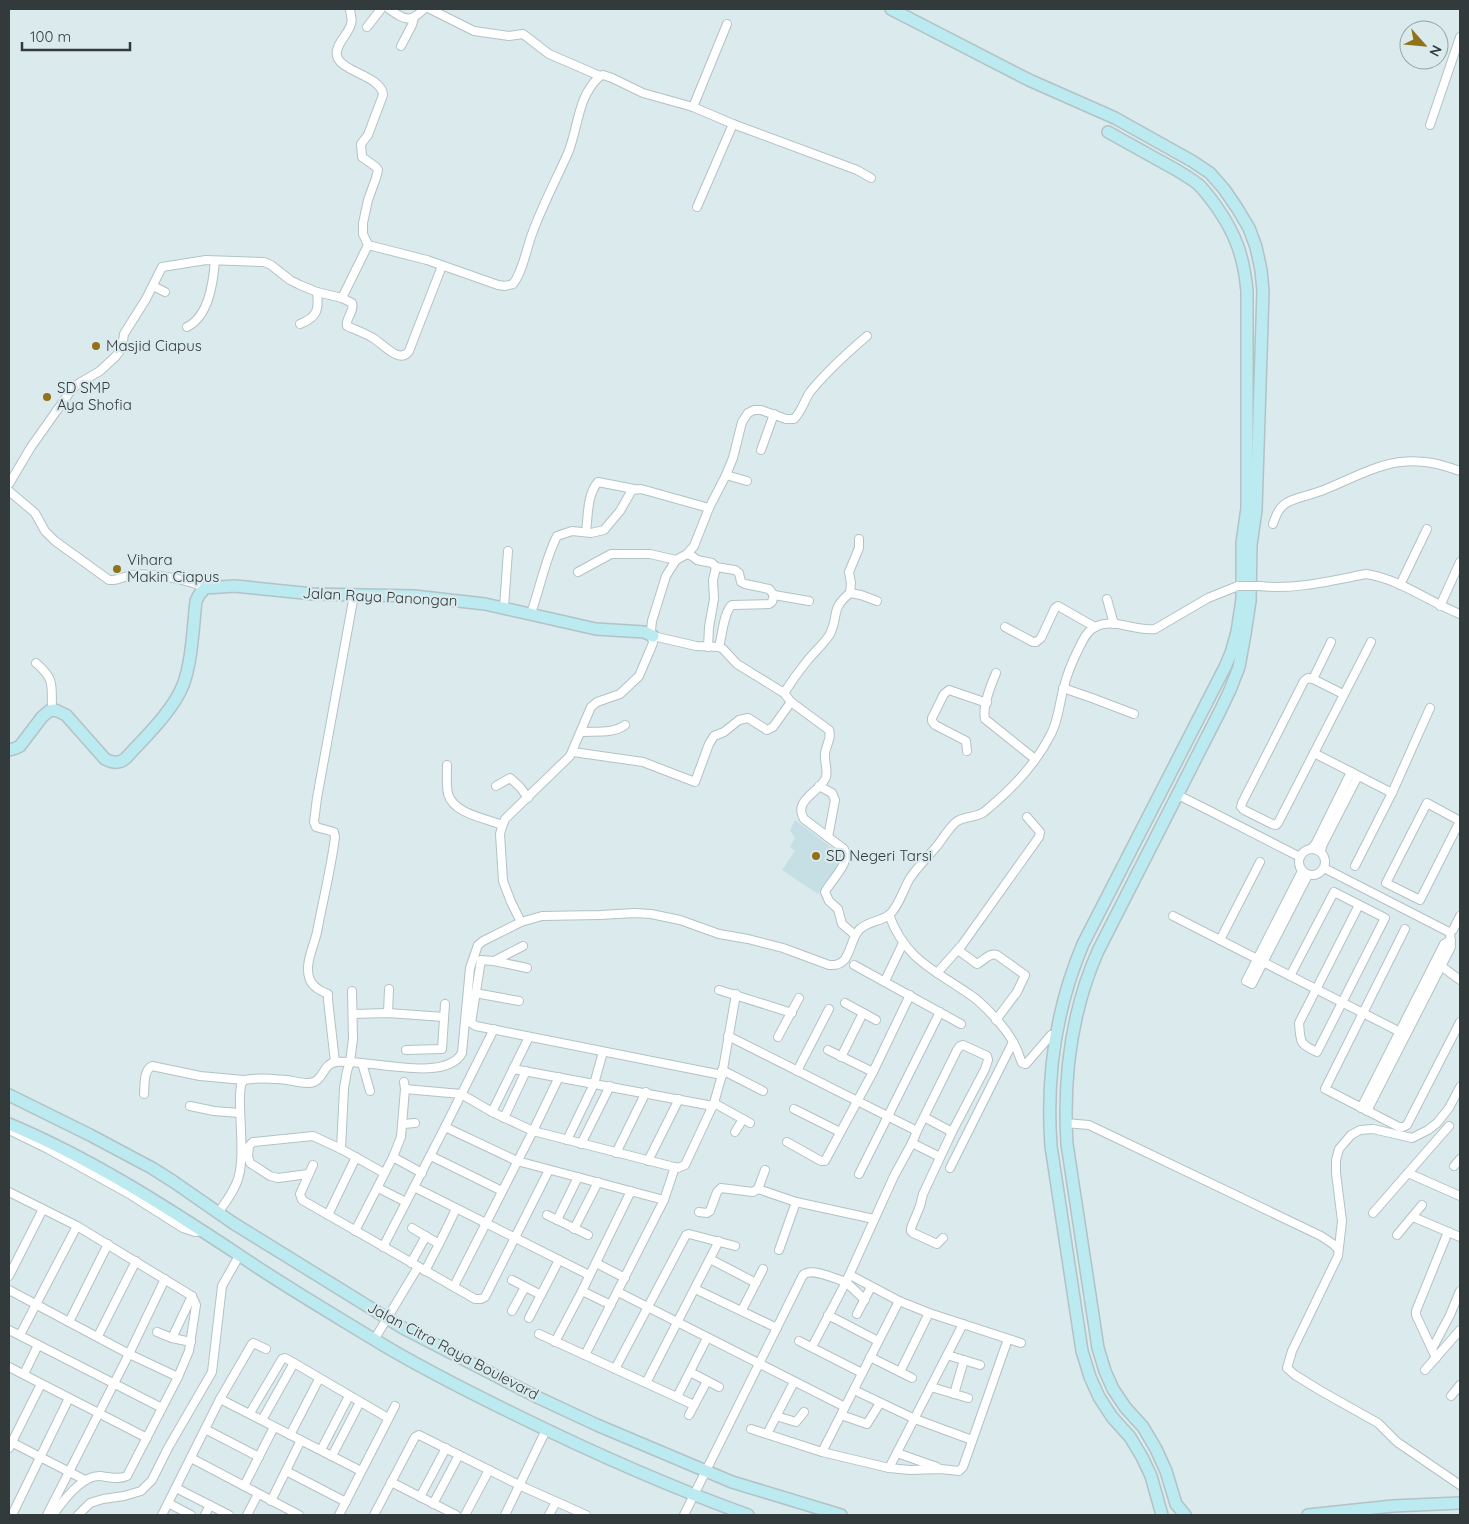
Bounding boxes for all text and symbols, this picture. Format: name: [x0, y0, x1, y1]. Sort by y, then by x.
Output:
scale bar: [22, 20, 130, 52]
north arrow: [1399, 20, 1449, 70]
text: 100 m: [30, 27, 71, 46]
text: N: [1425, 42, 1446, 60]
place label: Masjid Ciapus: [106, 336, 202, 355]
marker: Masjid Ciapus: [90, 340, 102, 352]
place label: SD SMP Aya Shofia: [57, 378, 132, 414]
marker: SD SMP Aya Shofia: [41, 391, 53, 403]
place label: Vihara Makin Ciapus: [127, 550, 219, 586]
marker: Vihara Makin Ciapus: [111, 563, 123, 575]
street label: Jalan Raya Panongan: [302, 583, 458, 610]
place label: SD Negeri Tarsi: [826, 846, 932, 865]
marker: SD Negeri Tarsi: [810, 850, 822, 862]
street label: Jalan Citra Raya Boulevard: [364, 1297, 542, 1404]

